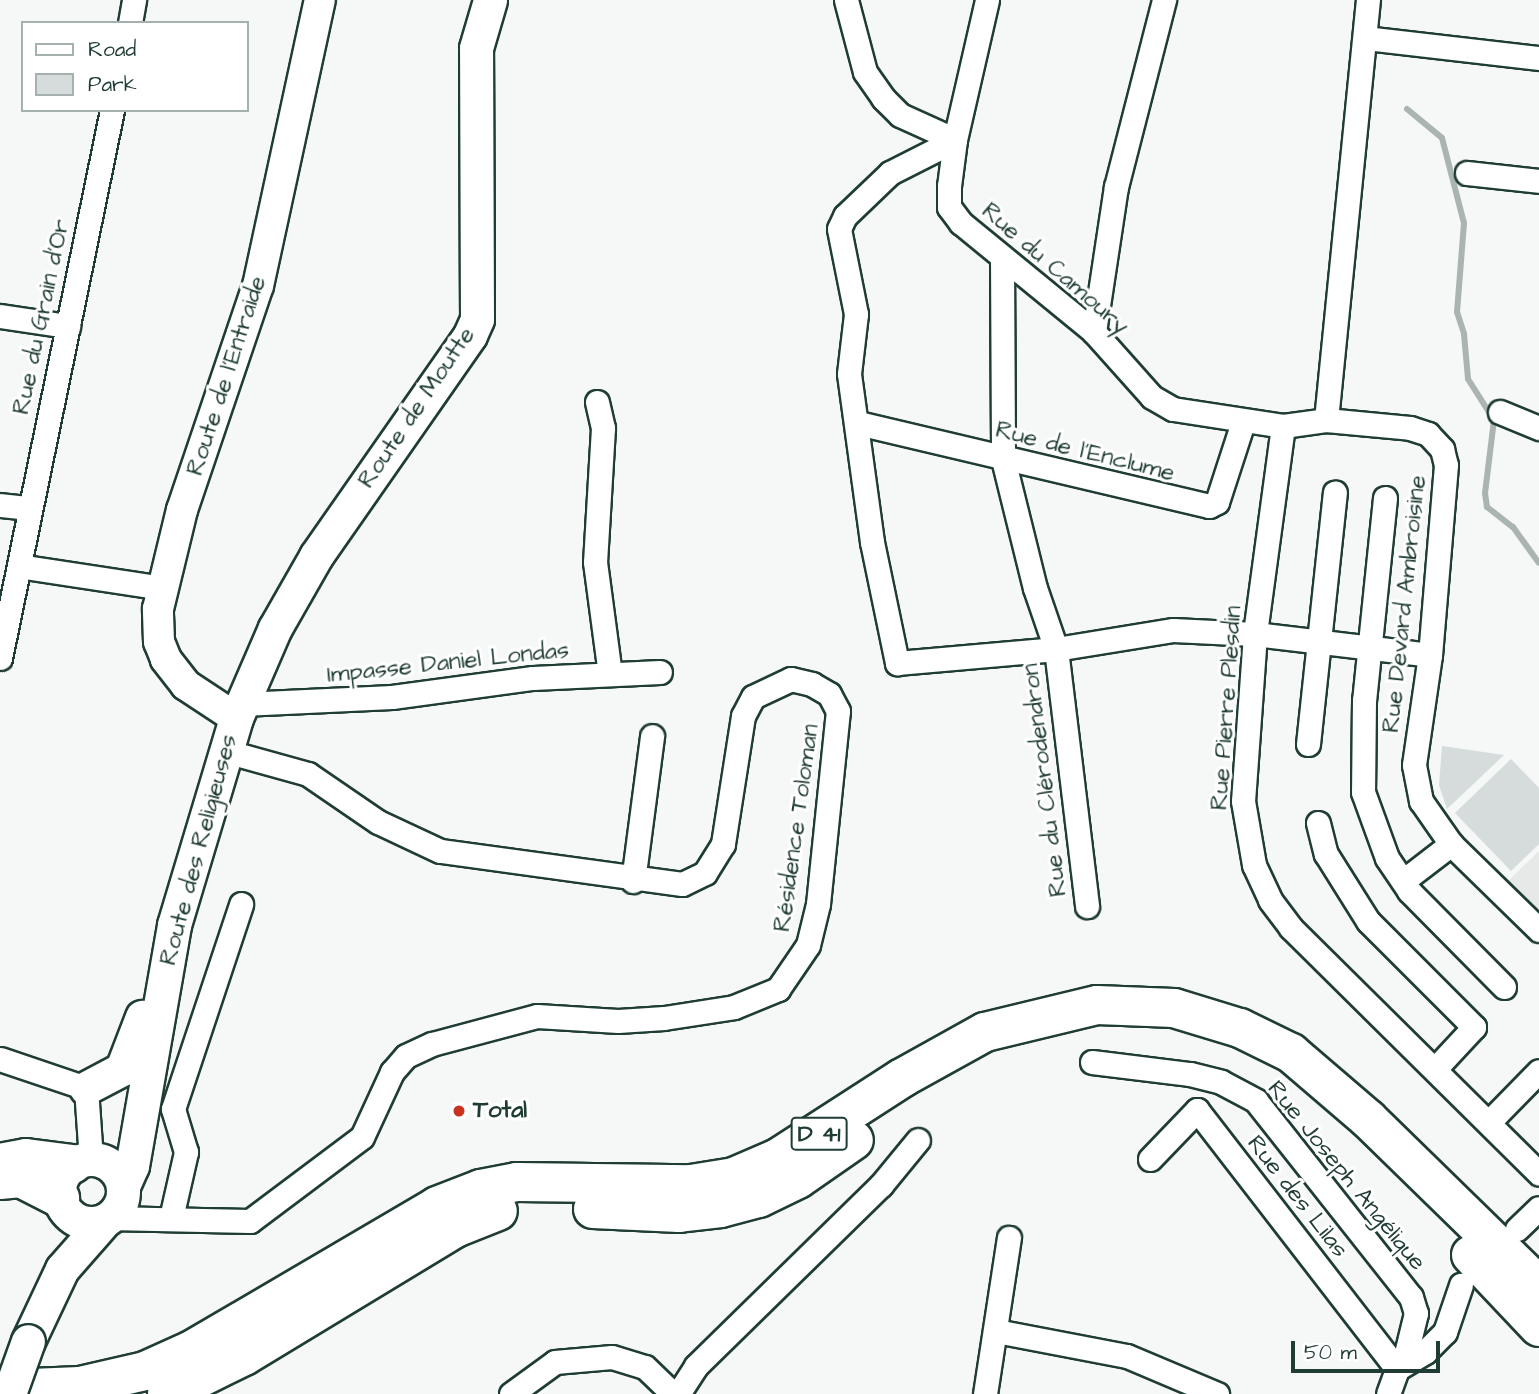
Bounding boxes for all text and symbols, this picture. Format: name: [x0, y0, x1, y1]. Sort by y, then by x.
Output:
legend: [21, 21, 248, 112]
text: Road: [88, 35, 136, 64]
text: Park: [88, 70, 137, 99]
street label: Rue du Camoury: [975, 197, 1135, 341]
street label: Rue du Grain d'Or: [7, 217, 77, 417]
street label: Route de l'Entraide: [181, 273, 273, 479]
street label: Route de Moutte: [353, 322, 481, 494]
street label: Rue de l'Enclume: [993, 416, 1177, 488]
street label: Rue Devard Ambroisine: [1377, 474, 1433, 734]
street label: Rue Pierre Plesdin: [1205, 605, 1249, 811]
street label: Impasse Daniel Londas: [326, 636, 570, 690]
street label: Rue du Clérodendron: [1016, 662, 1074, 898]
street label: Résidence Toloman: [768, 722, 826, 934]
street label: Route des Religieuses: [154, 731, 244, 969]
street label: Rue Joseph Angélique: [1261, 1075, 1431, 1277]
place label: Total: [473, 1097, 527, 1125]
marker: Total: [451, 1103, 467, 1119]
road number: D 41: [789, 1114, 849, 1154]
street label: Rue des Lilas: [1240, 1130, 1354, 1264]
scale bar: [1294, 1328, 1443, 1372]
text: 50 m: [1304, 1338, 1357, 1367]

